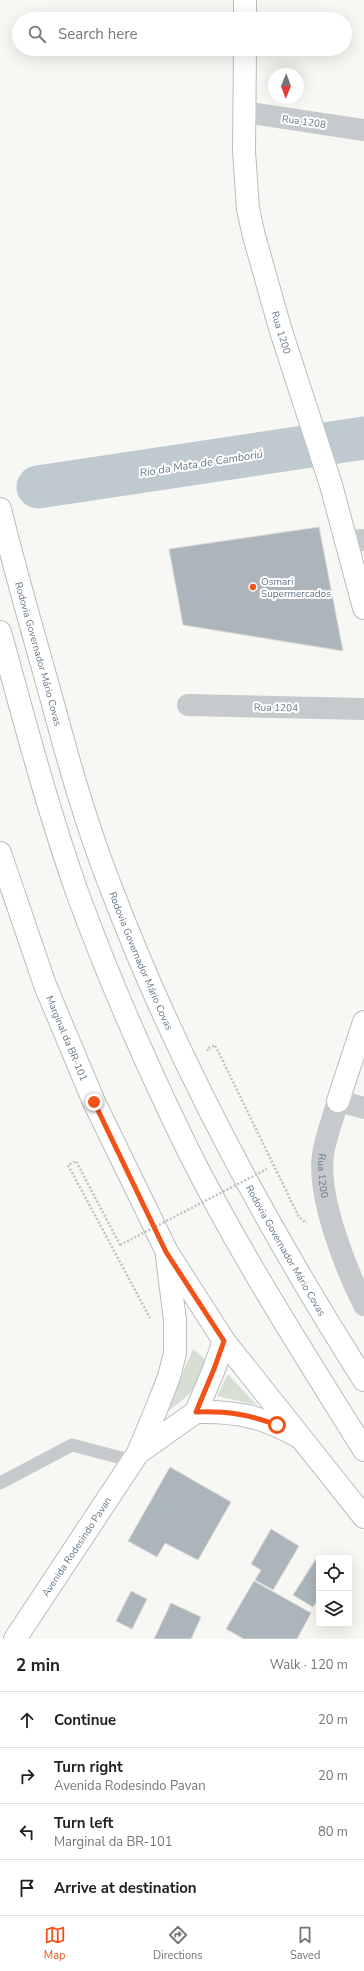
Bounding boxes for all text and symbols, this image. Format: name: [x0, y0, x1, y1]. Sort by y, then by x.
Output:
search box: [12, 12, 352, 56]
icon: search: [26, 23, 48, 45]
text: Search here: [58, 24, 138, 44]
north arrow: [268, 68, 304, 104]
street label: Rua 1208: [281, 112, 327, 132]
street label: Rua 1200: [268, 310, 294, 356]
water label: Rio da Mata de Camboriú: [138, 446, 264, 481]
place label: Osmari Supermercados: [261, 575, 331, 601]
street label: Rodovia Governador Mário Covas: [11, 580, 65, 728]
marker: Osmari Supermercados: [248, 582, 258, 592]
street label: Rua 1204: [254, 701, 298, 715]
street label: Rodovia Governador Mário Covas: [105, 890, 176, 1033]
street label: Marginal da BR-101: [42, 994, 90, 1083]
route end: [85, 1093, 103, 1111]
street label: Rua 1200: [314, 1153, 331, 1199]
street label: Rodovia Governador Mário Covas: [242, 1183, 329, 1319]
route start: [268, 1416, 286, 1434]
street label: Avenida Rodesindo Pavan: [39, 1494, 115, 1600]
map controls: [316, 1555, 352, 1627]
button: locate: [316, 1555, 352, 1591]
button: layers: [316, 1591, 352, 1627]
text: 2 min: [16, 1654, 60, 1677]
text: Walk · 120 m: [270, 1656, 348, 1674]
icon: ahead: [16, 1709, 38, 1731]
text: Continue: [54, 1710, 116, 1730]
text: 20 m: [318, 1711, 348, 1729]
text: Turn right: [54, 1757, 123, 1777]
icon: right: [16, 1765, 38, 1787]
text: 20 m: [318, 1767, 348, 1785]
text: Avenida Rodesindo Pavan: [54, 1777, 206, 1795]
text: Turn left: [54, 1813, 113, 1833]
icon: left: [16, 1821, 38, 1843]
text: 80 m: [318, 1823, 348, 1841]
text: Marginal da BR-101: [54, 1833, 173, 1851]
icon: arrive: [16, 1877, 38, 1899]
text: Arrive at destination: [54, 1878, 197, 1898]
tab: Map: [44, 1924, 66, 1963]
tab: Directions: [153, 1924, 203, 1963]
tab: Saved: [290, 1924, 320, 1963]

